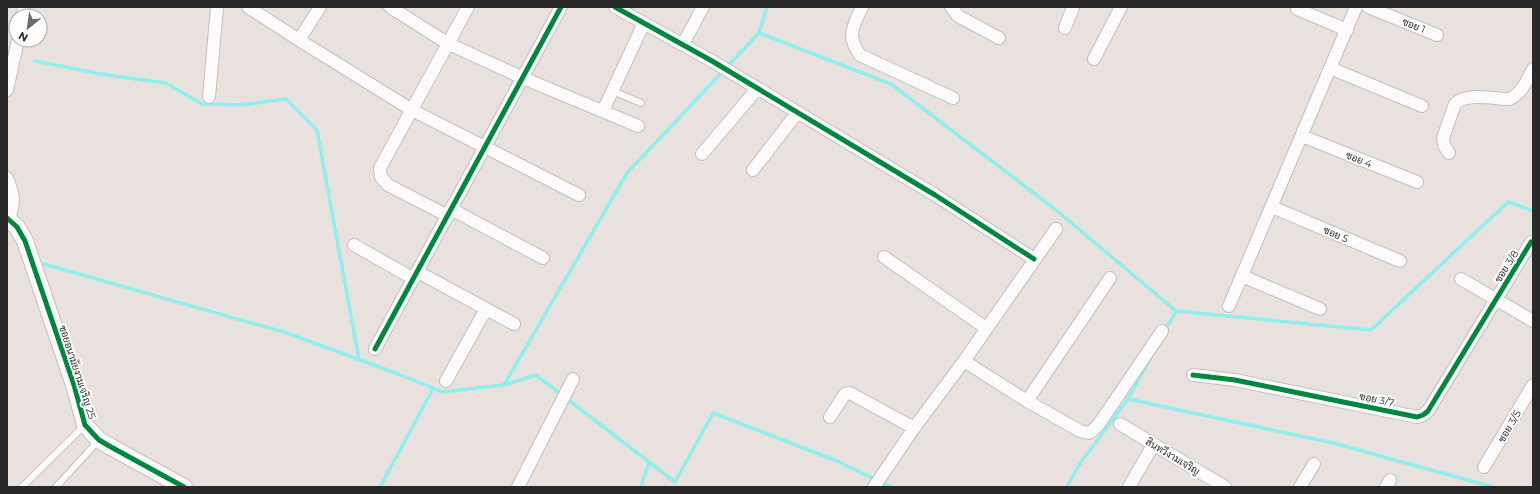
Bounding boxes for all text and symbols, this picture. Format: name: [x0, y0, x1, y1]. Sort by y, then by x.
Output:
north arrow: [8, 8, 48, 48]
street label: ซอย 1: [1400, 15, 1427, 36]
text: N: [16, 28, 30, 45]
street label: ซอย 4: [1344, 148, 1374, 171]
street label: ซอย 5: [1321, 223, 1351, 246]
street label: ซอย 3/8: [1491, 248, 1521, 285]
street label: ซอยอนามัยงามเจริญ 25: [56, 324, 99, 421]
street label: ซอย 3/7: [1358, 390, 1396, 409]
street label: ซอย 3/5: [1495, 408, 1524, 445]
street label: สินทวีงามเจริญ: [1143, 435, 1202, 478]

